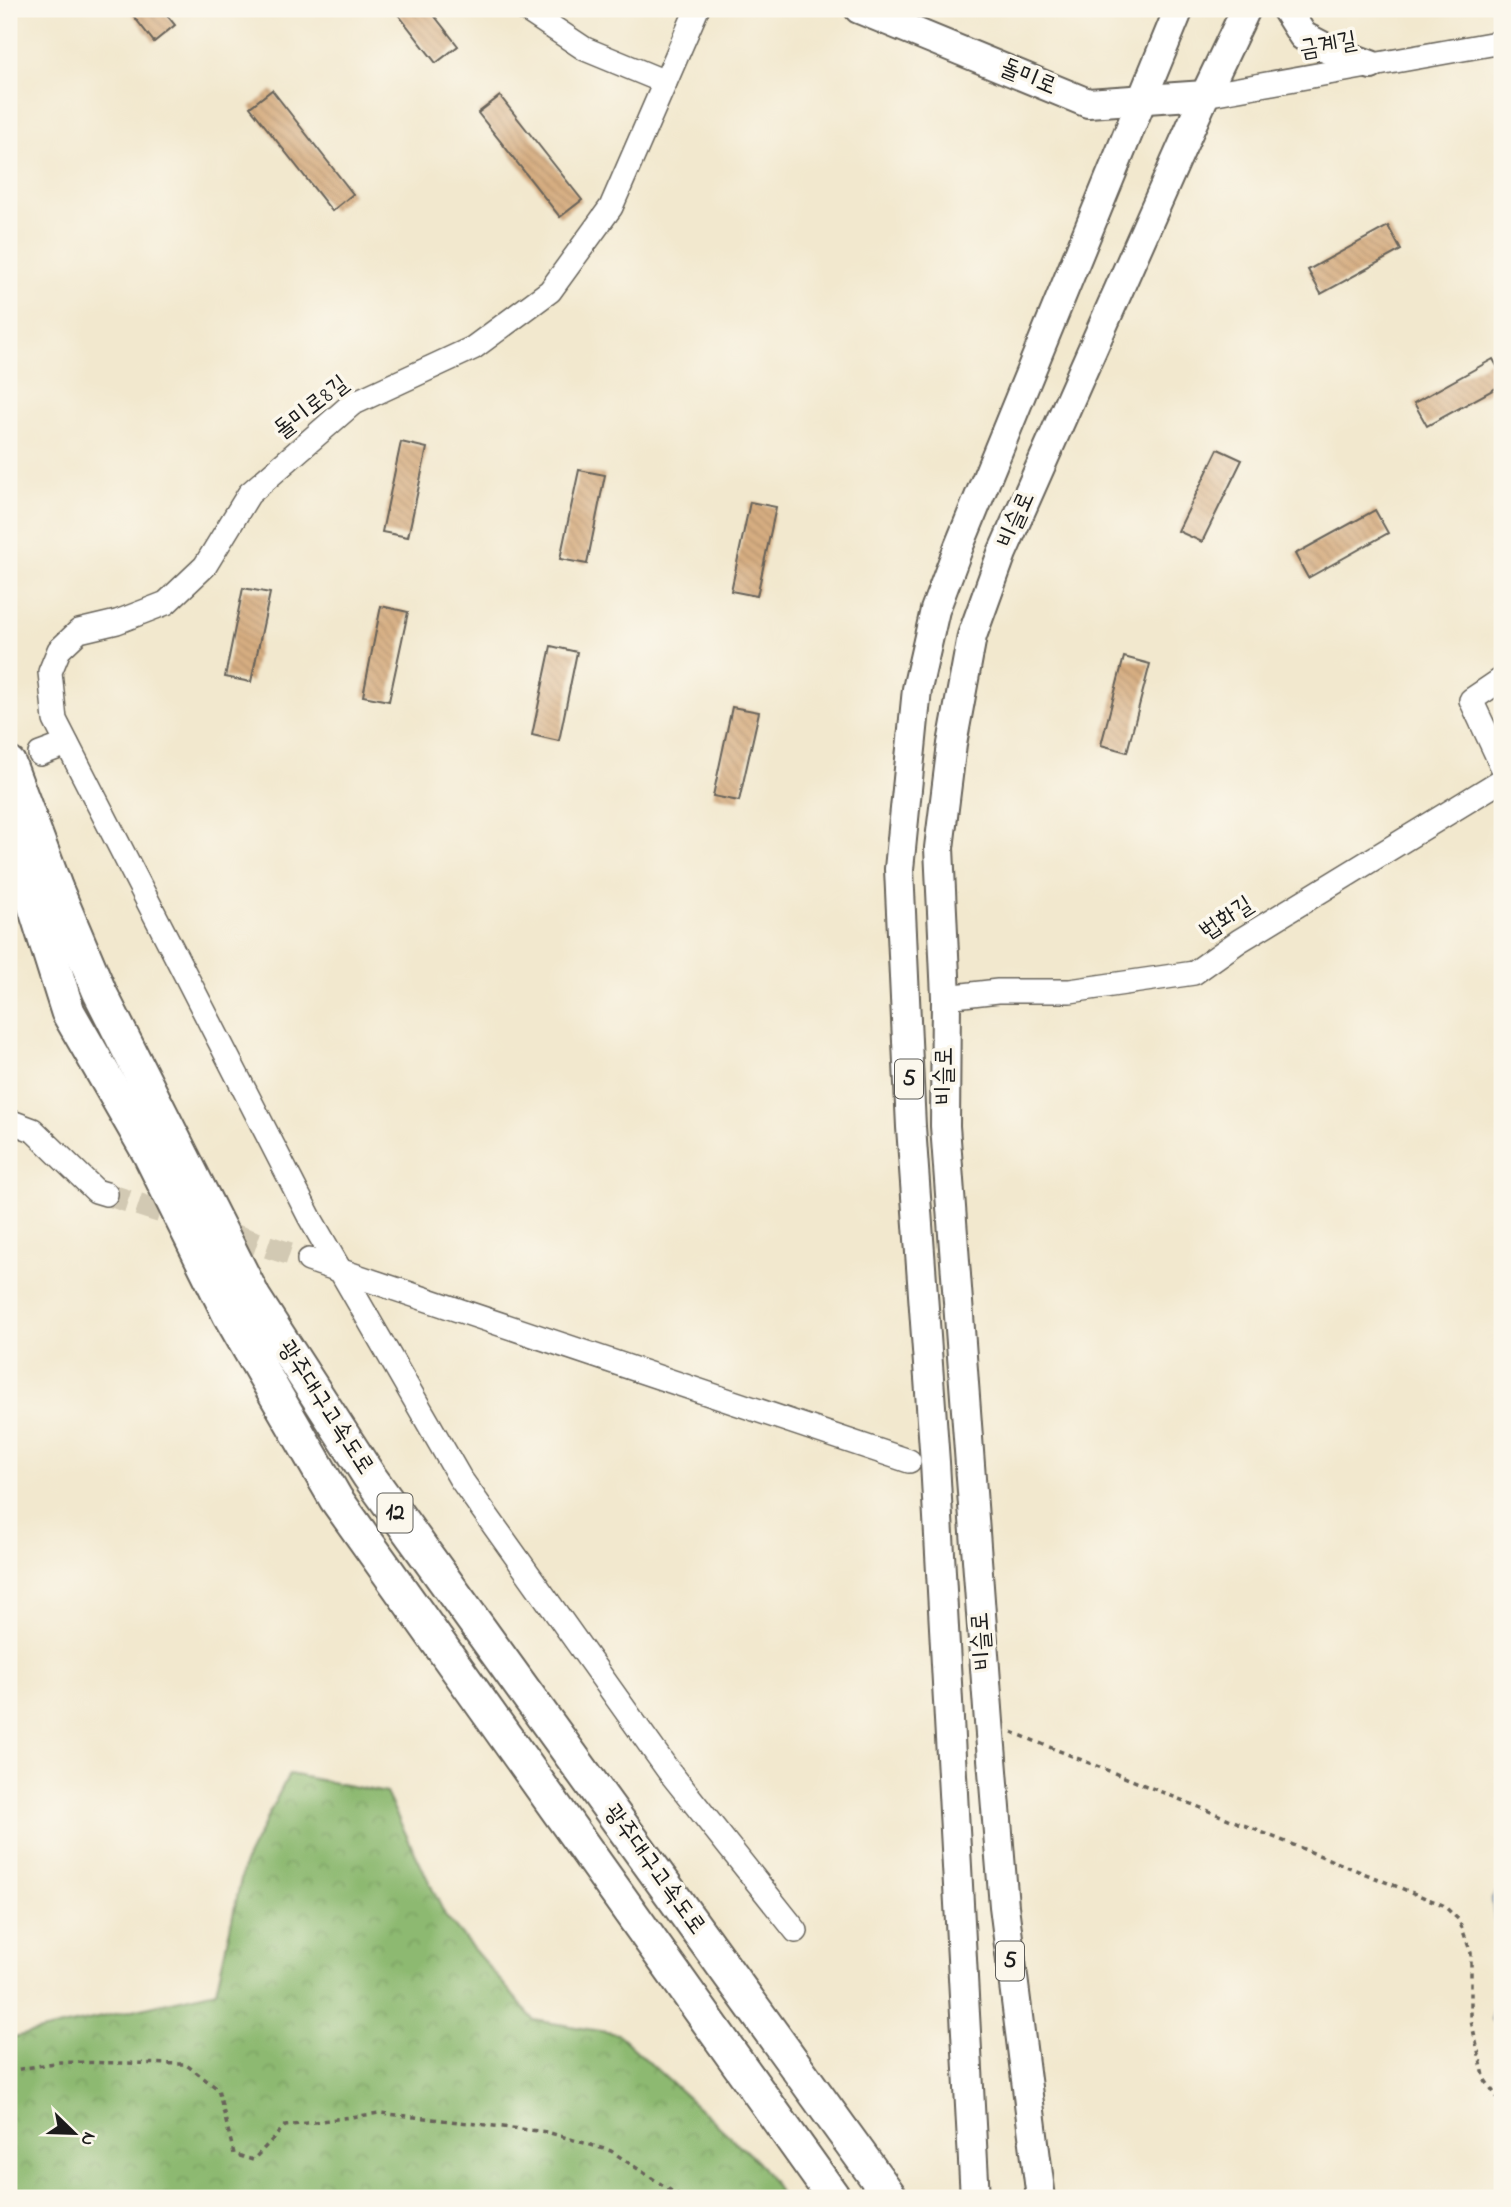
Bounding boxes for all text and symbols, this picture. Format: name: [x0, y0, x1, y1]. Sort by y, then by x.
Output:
street label: 금계길: [1296, 24, 1360, 68]
street label: 돌미로: [995, 51, 1061, 105]
street label: 돌미로8길: [267, 368, 357, 448]
street label: 비슬로: [989, 486, 1045, 554]
street label: 법화길: [1193, 889, 1261, 949]
street label: 비슬로: [928, 1047, 963, 1105]
road number: 5: [895, 1060, 923, 1098]
street label: 광주대구고속도로: [268, 1334, 382, 1482]
road number: 12: [378, 1494, 412, 1532]
street label: 비슬로: [964, 1611, 1002, 1671]
street label: 광주대구고속도로: [594, 1797, 714, 1943]
road number: 5: [996, 1942, 1024, 1980]
north arrow: [38, 2098, 108, 2168]
text: N: [72, 2127, 102, 2150]

